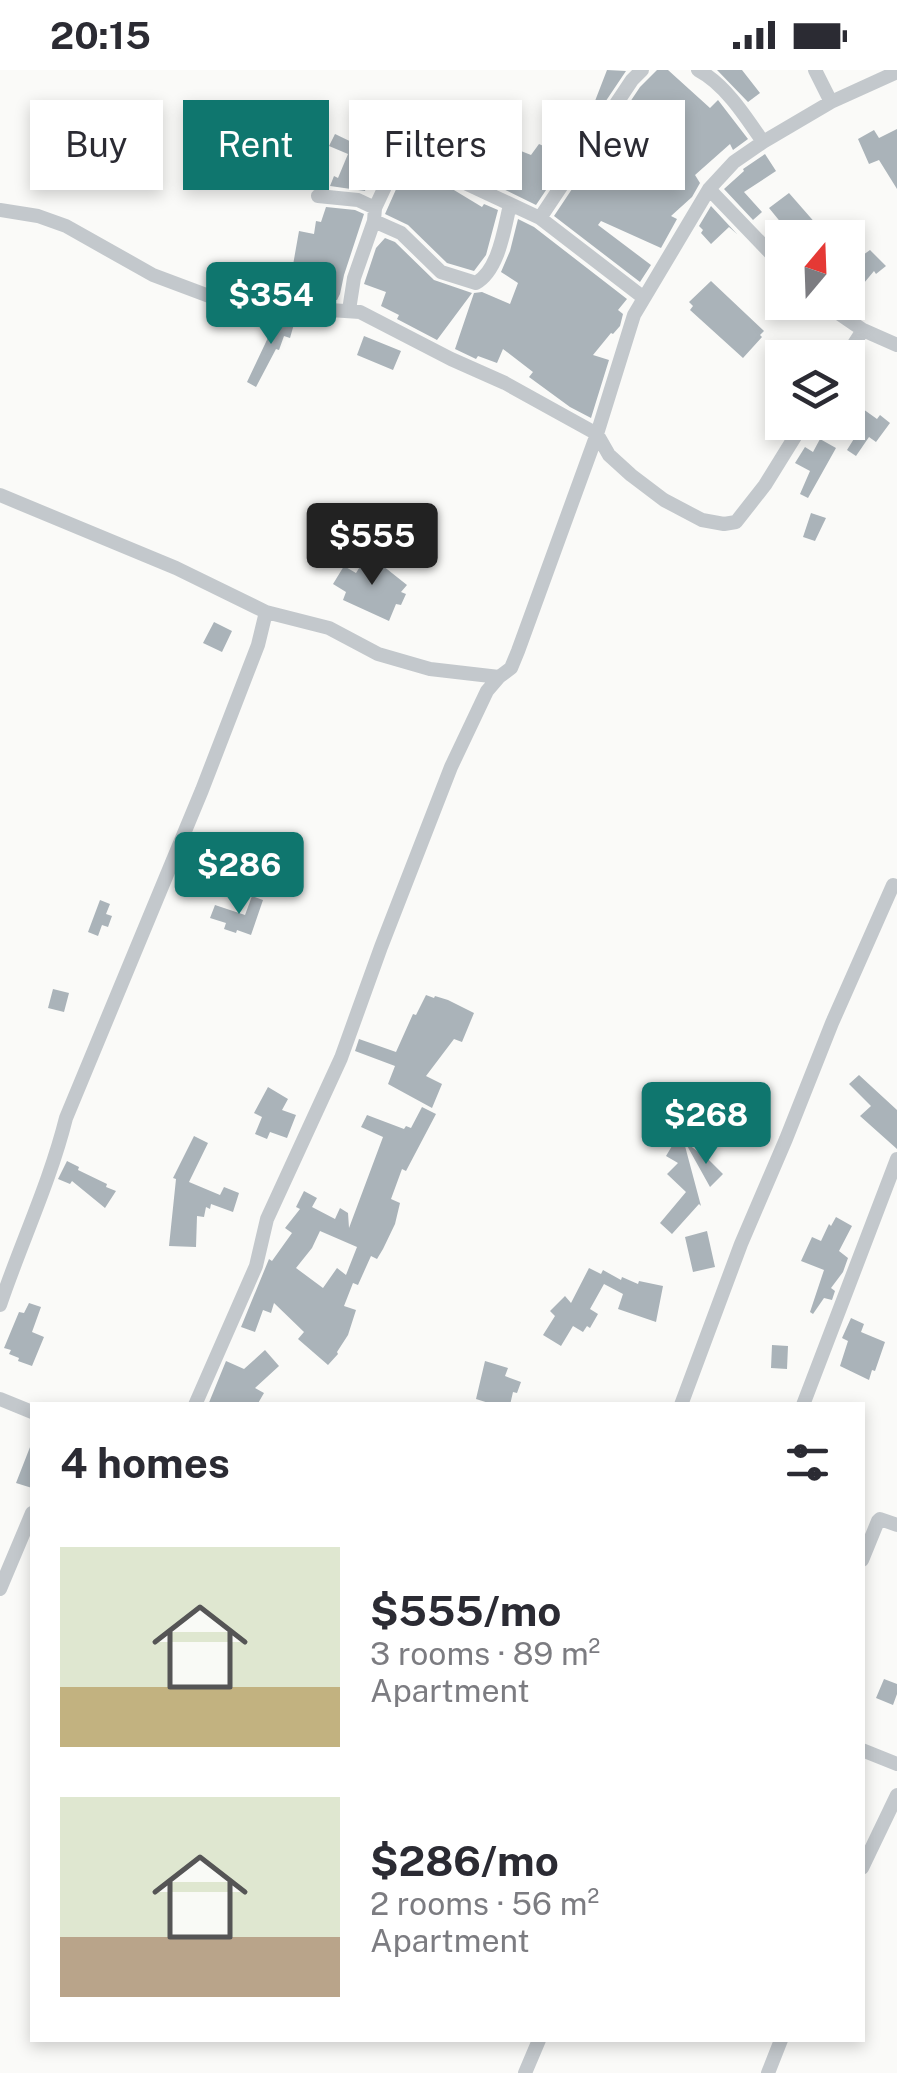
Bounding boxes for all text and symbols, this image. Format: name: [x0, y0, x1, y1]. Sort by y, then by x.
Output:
text: 20:15: [50, 13, 151, 58]
chip: Buy: [30, 100, 163, 190]
chip: Rent: [183, 100, 329, 190]
chip: Filters: [349, 100, 522, 190]
chip: New: [542, 100, 685, 190]
north arrow: [765, 220, 865, 320]
map controls: [765, 220, 865, 440]
pin: $354: [212, 262, 330, 347]
text: $354: [228, 276, 314, 313]
button: layers: [765, 340, 865, 440]
pin: $555: [313, 503, 431, 588]
text: $555: [329, 517, 415, 554]
pin: $286: [180, 832, 298, 917]
text: $286: [197, 846, 281, 883]
pin: $268: [647, 1082, 765, 1167]
text: $268: [664, 1096, 748, 1133]
icon: filters: [780, 1435, 835, 1490]
text: 4 homes: [60, 1438, 230, 1487]
text: $555/mo: [370, 1586, 561, 1635]
icon: home: [140, 1587, 260, 1707]
text: 3 rooms · 89 m²: [370, 1635, 600, 1672]
text: Apartment: [370, 1672, 530, 1709]
text: $286/mo: [370, 1836, 559, 1885]
icon: home: [140, 1837, 260, 1957]
text: 2 rooms · 56 m²: [370, 1885, 599, 1922]
text: Apartment: [370, 1922, 530, 1959]

